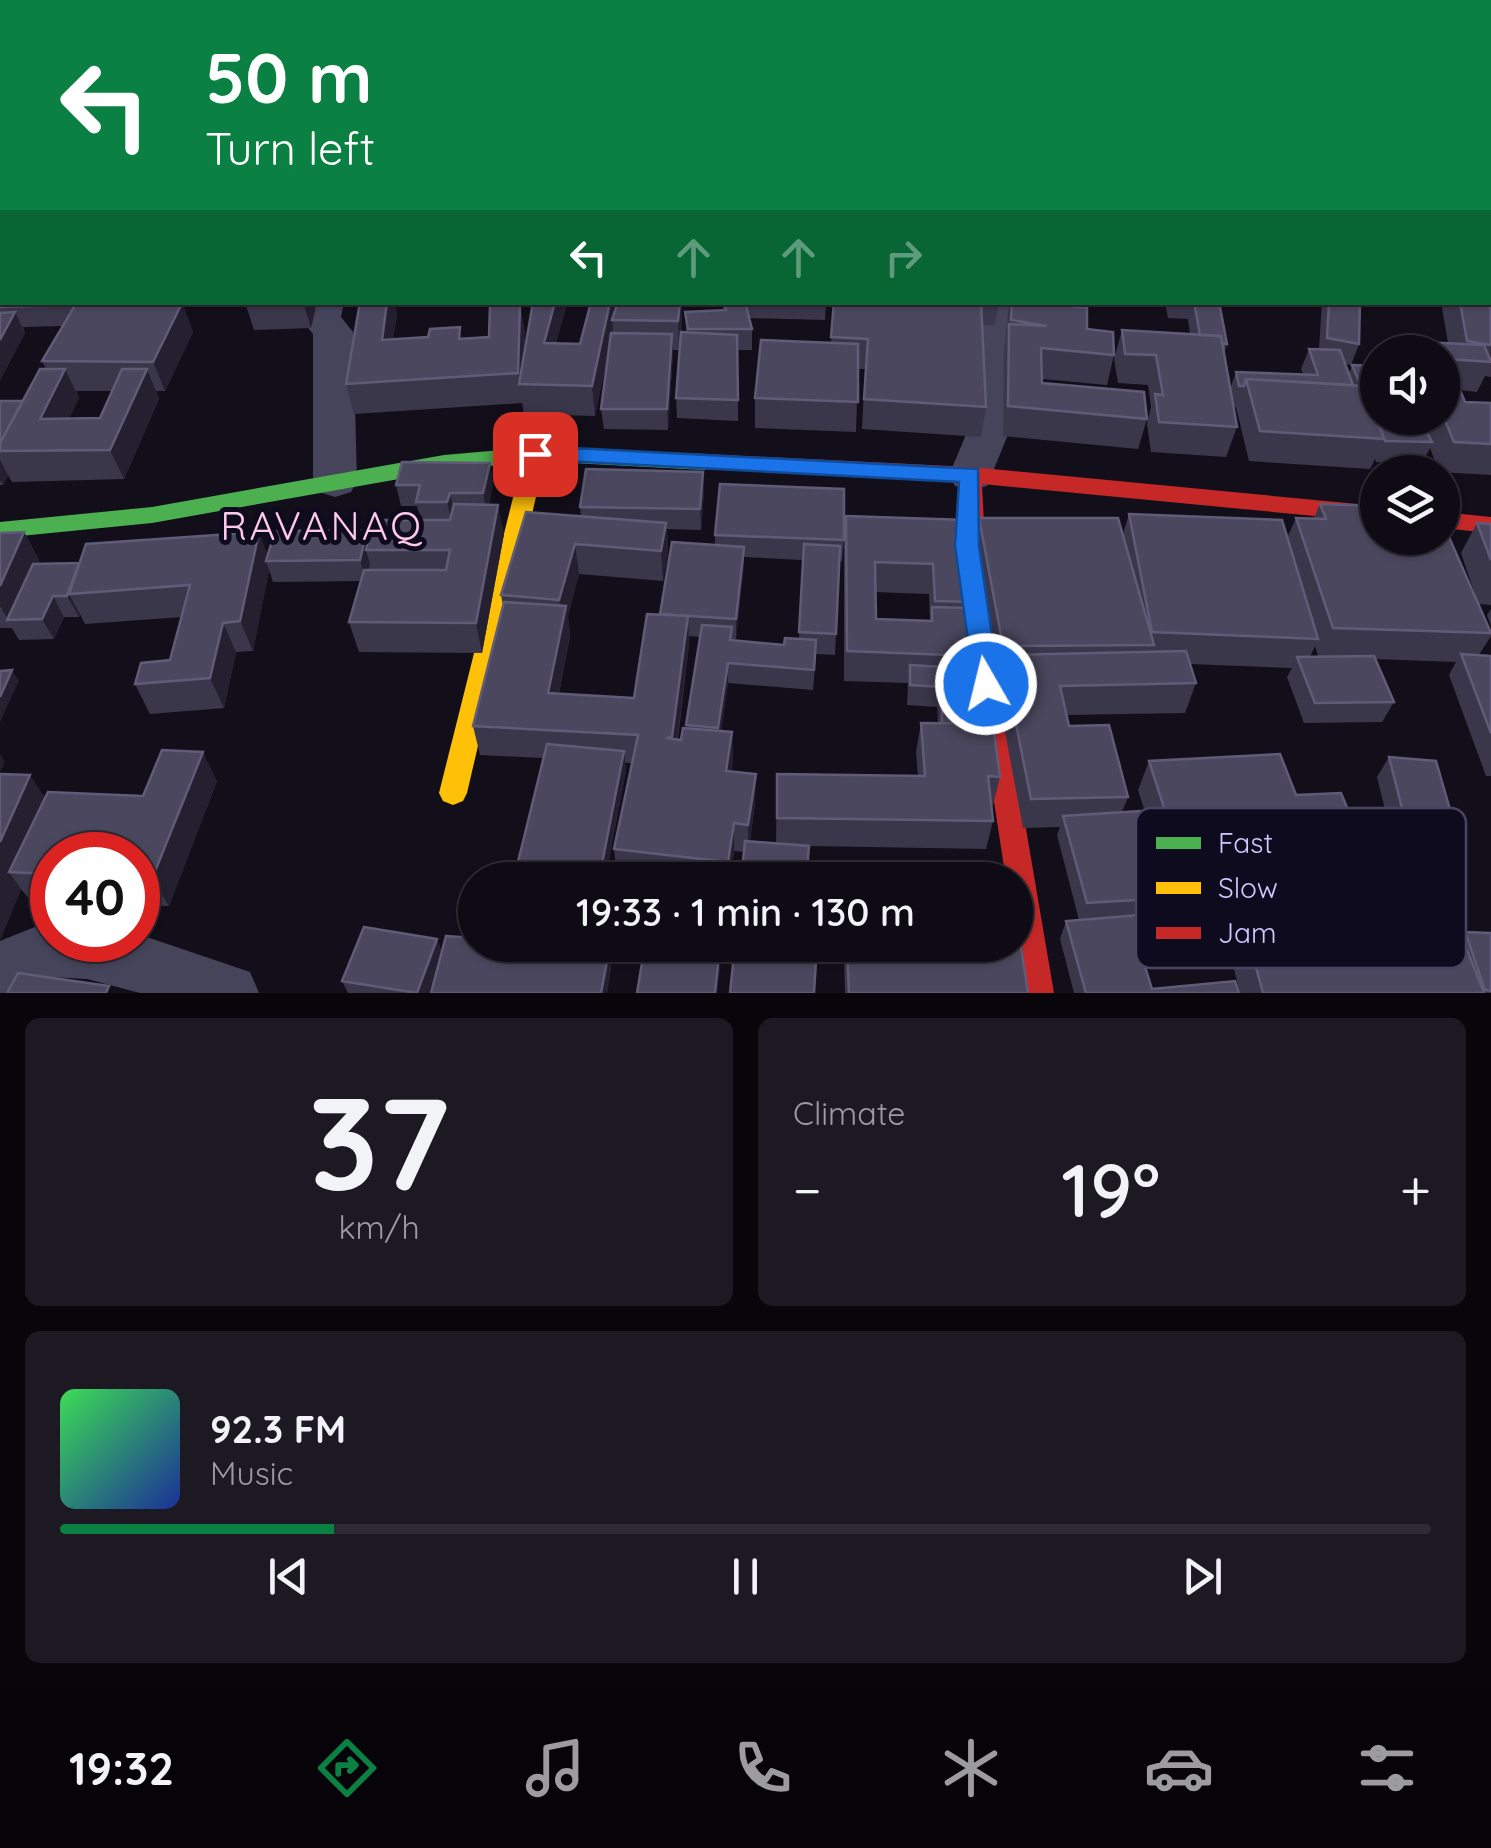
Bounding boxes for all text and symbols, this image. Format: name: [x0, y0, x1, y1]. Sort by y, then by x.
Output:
text: 50 m: [205, 33, 372, 121]
icon: left: [40, 40, 170, 170]
text: Turn left: [205, 120, 375, 176]
icon: left: [561, 230, 616, 285]
icon: ahead: [666, 230, 721, 285]
icon: ahead: [771, 230, 826, 285]
icon: right: [876, 230, 931, 285]
map controls: [1360, 335, 1460, 555]
button: sound: [1360, 335, 1460, 435]
pin: [493, 412, 578, 497]
icon: arrive: [508, 427, 563, 482]
button: layers: [1360, 455, 1460, 555]
district label: RAVANAQ: [220, 500, 424, 550]
position arrow: [934, 632, 1038, 736]
legend: [1136, 808, 1466, 968]
text: Fast: [1218, 825, 1273, 860]
speed limit sign: 40: [30, 832, 160, 962]
text: Slow: [1218, 870, 1278, 905]
text: 19:33 · 1 min · 130 m: [576, 888, 915, 936]
text: Jam: [1218, 915, 1277, 950]
text: 37: [308, 1060, 450, 1223]
text: Climate: [793, 1093, 905, 1133]
text: 19°: [1061, 1142, 1160, 1236]
text: −: [793, 1155, 822, 1224]
text: +: [1400, 1155, 1431, 1224]
text: km/h: [338, 1207, 420, 1247]
text: 92.3 FM: [210, 1405, 346, 1453]
text: Music: [210, 1453, 293, 1493]
icon: previous: [261, 1549, 316, 1604]
icon: pause: [718, 1549, 773, 1604]
icon: next: [1175, 1549, 1230, 1604]
icon: directions: [312, 1733, 382, 1803]
icon: music: [520, 1733, 590, 1803]
icon: phone: [728, 1733, 798, 1803]
icon: climate: [936, 1733, 1006, 1803]
icon: car: [1144, 1733, 1214, 1803]
icon: filters: [1352, 1733, 1422, 1803]
text: 19:32: [69, 1740, 174, 1796]

